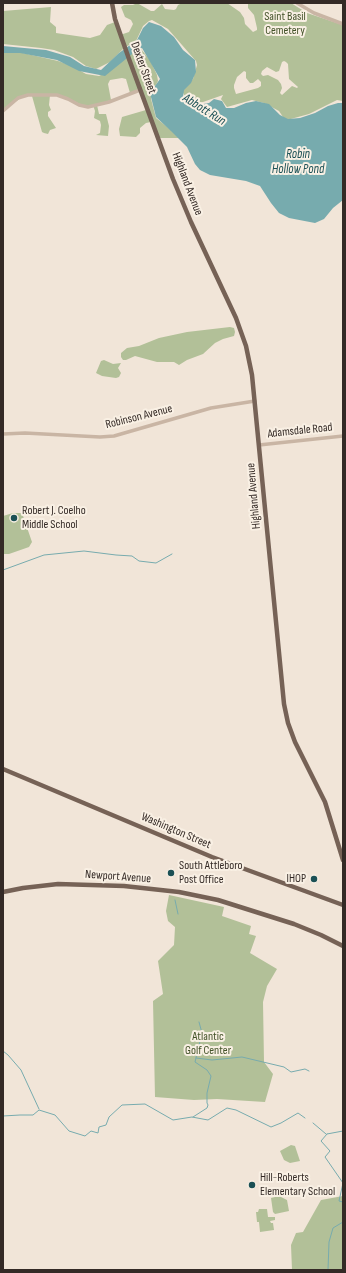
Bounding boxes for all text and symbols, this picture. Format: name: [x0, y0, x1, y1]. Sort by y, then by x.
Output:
park label: Saint Basil Cemetery: [264, 10, 306, 38]
street label: Dexter Street: [127, 40, 159, 96]
water label: Abbott Run: [180, 91, 228, 129]
water label: Robin Hollow Pond: [272, 147, 324, 178]
street label: Highland Avenue: [168, 150, 206, 218]
street label: Robinson Avenue: [104, 402, 174, 432]
street label: Adamsdale Road: [267, 420, 333, 442]
street label: Highland Avenue: [244, 462, 264, 530]
place label: Robert J. Coelho Middle School: [22, 504, 86, 532]
marker: Robert J. Coelho Middle School: [9, 513, 19, 523]
street label: Washington Street: [139, 810, 213, 852]
place label: South Attleboro Post Office: [179, 859, 243, 887]
street label: Newport Avenue: [85, 868, 151, 886]
marker: South Attleboro Post Office: [166, 868, 176, 878]
place label: IHOP: [287, 872, 306, 886]
marker: IHOP: [309, 874, 319, 884]
park label: Atlantic Golf Center: [185, 1030, 231, 1058]
place label: Hill-Roberts Elementary School: [260, 1171, 335, 1199]
marker: Hill-Roberts Elementary School: [247, 1180, 257, 1190]

